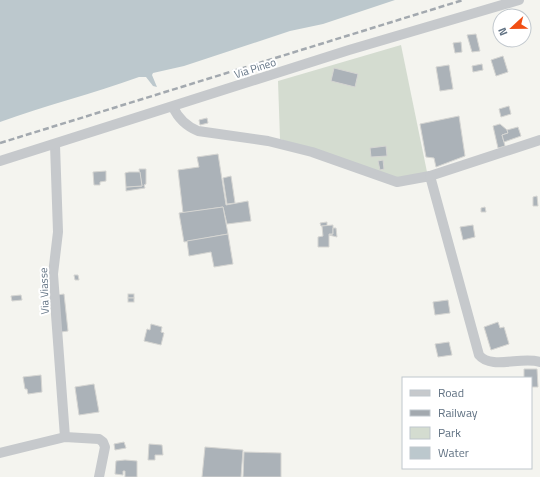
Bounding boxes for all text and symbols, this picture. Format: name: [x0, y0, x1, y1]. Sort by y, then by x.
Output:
north arrow: [492, 8, 532, 48]
text: N: [494, 25, 512, 38]
street label: Via Pineo: [232, 54, 278, 82]
street label: Via Viasse: [35, 267, 53, 315]
legend: [402, 377, 532, 469]
text: Road: [438, 383, 464, 402]
text: Railway: [438, 403, 478, 422]
text: Park: [438, 423, 461, 442]
text: Water: [438, 443, 469, 462]

